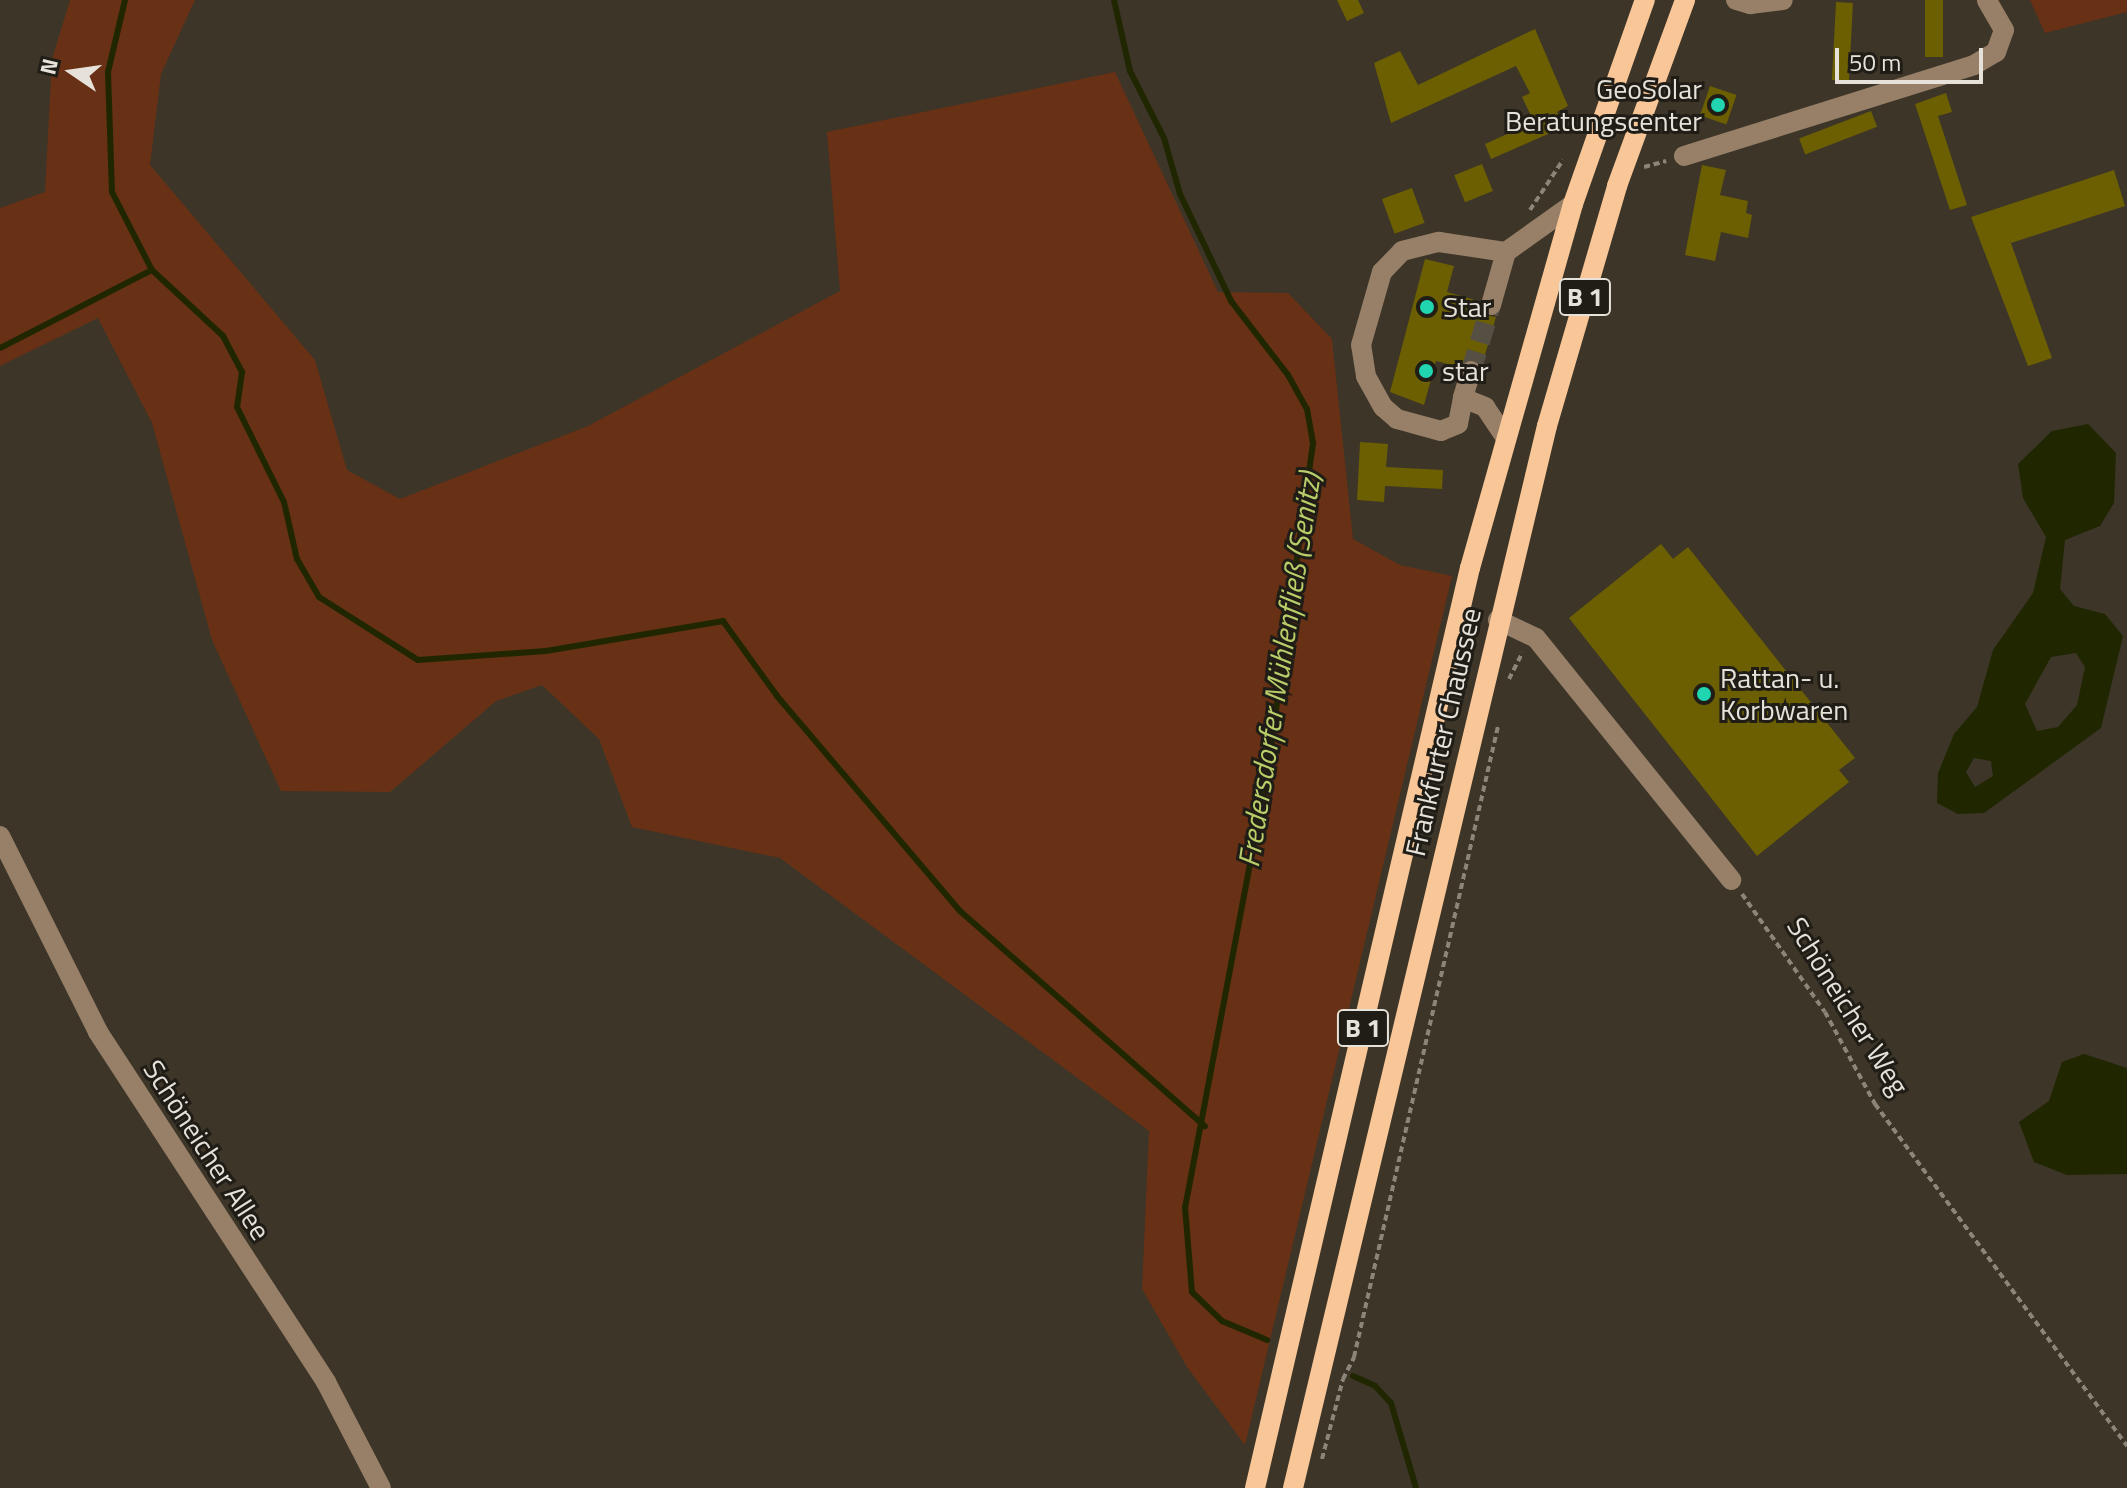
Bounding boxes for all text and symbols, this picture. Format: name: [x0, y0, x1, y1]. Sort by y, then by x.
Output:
north arrow: [32, 32, 112, 112]
scale bar: [1839, 32, 1987, 82]
text: 50 m: [1849, 44, 1901, 80]
text: N: [30, 55, 67, 78]
place label: GeoSolar Beratungscenter: [1505, 72, 1702, 138]
marker: GeoSolar Beratungscenter: [1709, 96, 1727, 114]
road number: B 1: [1557, 275, 1613, 319]
place label: Star: [1443, 290, 1491, 324]
marker: Star: [1418, 298, 1436, 316]
place label: star: [1442, 354, 1489, 388]
marker: star: [1417, 362, 1435, 380]
water label: Fredersdorfer Mühlenfließ (Senitz): [1230, 470, 1328, 870]
street label: Frankfurter Chaussee: [1398, 605, 1488, 859]
place label: Rattan- u. Korbwaren: [1720, 661, 1848, 727]
marker: Rattan- u. Korbwaren: [1695, 685, 1713, 703]
street label: Schöneicher Weg: [1780, 911, 1916, 1101]
road number: B 1: [1335, 1006, 1391, 1050]
street label: Schöneicher Allee: [136, 1054, 278, 1246]

